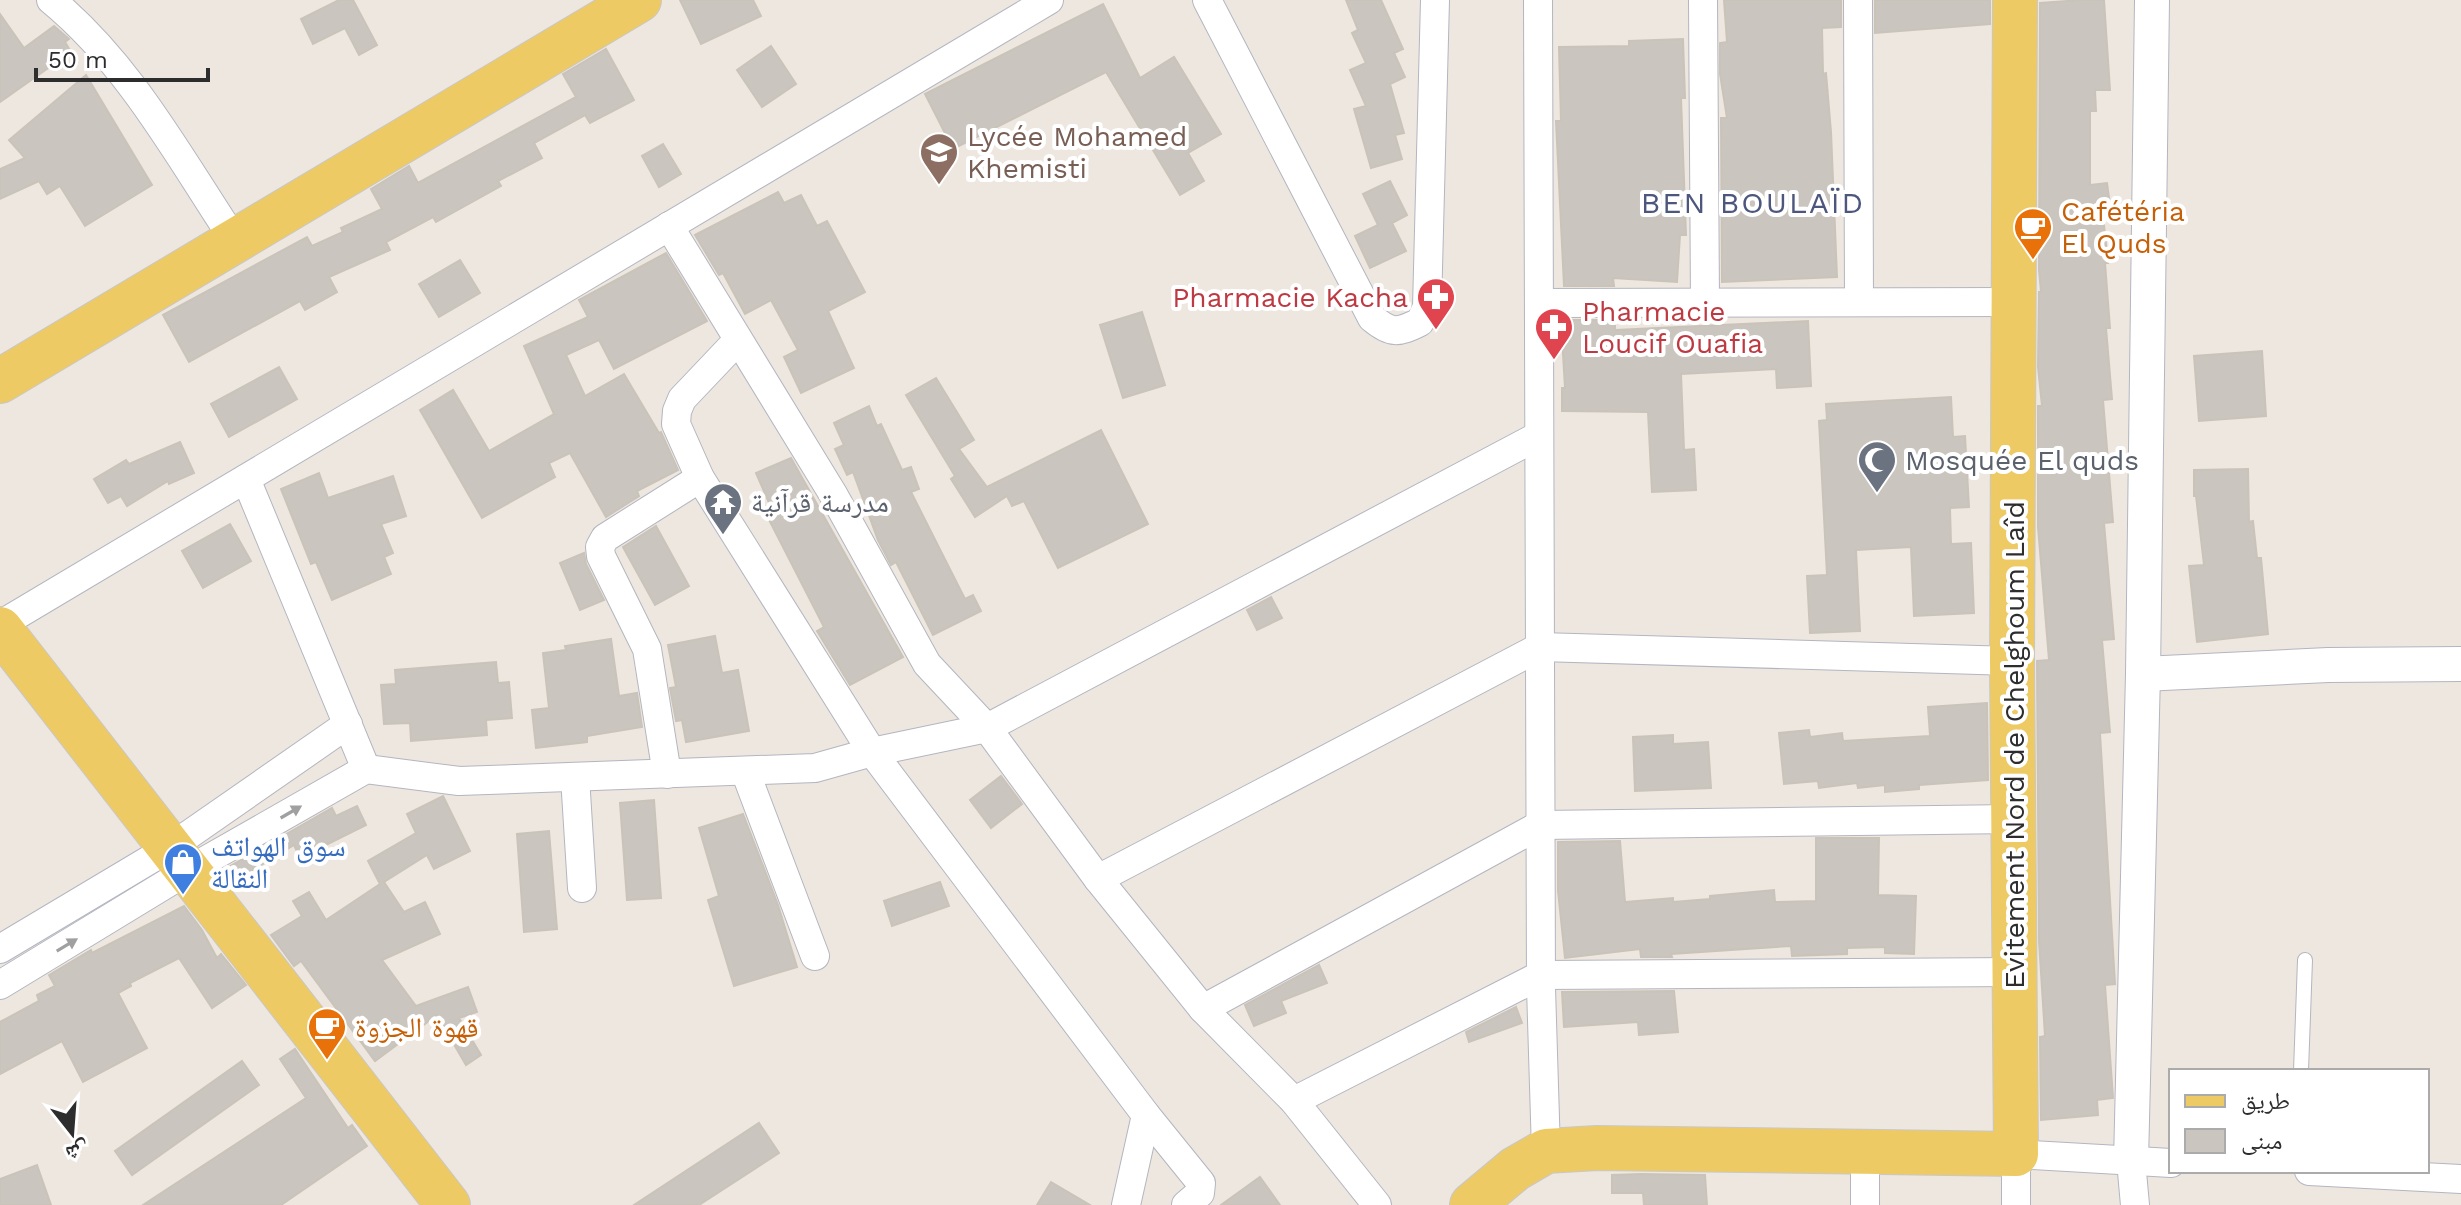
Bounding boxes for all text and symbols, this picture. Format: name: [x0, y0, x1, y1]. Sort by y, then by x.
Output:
scale bar: [36, 32, 208, 82]
text: 50 m: [48, 46, 108, 74]
place label: Lycée Mohamed Khemisti: [967, 120, 1187, 185]
school or university icon: Lycée Mohamed Khemisti: [918, 131, 960, 186]
district label: BEN BOULAÏD: [1641, 185, 1865, 220]
place label: Cafétéria El Quds: [2061, 195, 2185, 260]
cafe icon: Cafétéria El Quds: [2012, 206, 2054, 261]
pharmacy icon: Pharmacie Kacha: [1415, 276, 1457, 331]
place label: Pharmacie Kacha: [1172, 281, 1408, 314]
place label: Pharmacie Loucif Ouafia: [1582, 295, 1763, 360]
pharmacy icon: Pharmacie Loucif Ouafia: [1533, 306, 1575, 361]
mosque icon: Mosquée El quds: [1856, 439, 1898, 494]
place label: Mosquée El quds: [1905, 444, 2139, 477]
temple icon: مدرسة قرآنية: [702, 481, 744, 536]
place label: مدرسة قرآنية: [751, 486, 889, 519]
street label: Evitement Nord de Chelghoum Laîd: [1998, 501, 2031, 989]
one-way arrow: [279, 806, 302, 819]
place label: سوق الهواتف النقالة: [211, 830, 346, 895]
shop icon: سوق الهواتف النقالة: [162, 841, 204, 896]
one-way arrow: [56, 938, 78, 952]
cafe icon: قهوة الجزوة: [306, 1006, 348, 1061]
place label: قهوة الجزوة: [355, 1011, 479, 1044]
legend: [2169, 1069, 2429, 1173]
text: طريق: [2241, 1087, 2290, 1115]
north arrow: [32, 1093, 112, 1173]
text: مبنى: [2241, 1127, 2282, 1155]
text: ش: [63, 1135, 93, 1167]

